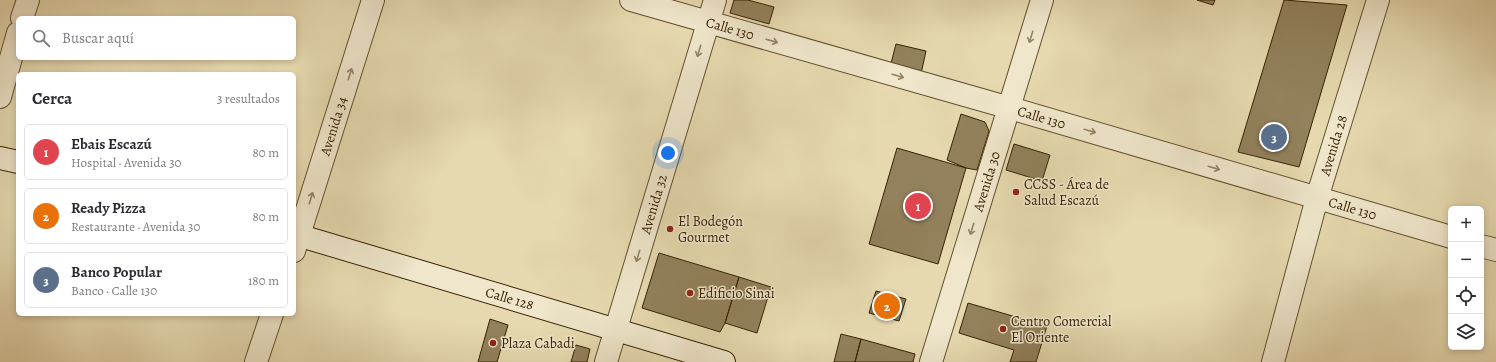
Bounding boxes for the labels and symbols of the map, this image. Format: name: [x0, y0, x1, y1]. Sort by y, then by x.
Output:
street label: Calle 130: [704, 12, 756, 44]
one-way arrow: [1027, 31, 1034, 44]
one-way arrow: [766, 37, 779, 45]
one-way arrow: [695, 44, 702, 57]
one-way arrow: [347, 67, 354, 80]
one-way arrow: [891, 73, 904, 80]
street label: Avenida 34: [315, 94, 352, 159]
street label: Calle 130: [1015, 101, 1068, 133]
street label: Avenida 28: [1315, 113, 1352, 179]
pin: 3: [1261, 122, 1287, 152]
one-way arrow: [1083, 128, 1096, 135]
your location: [658, 143, 678, 163]
street label: Avenida 30: [968, 149, 1005, 215]
one-way arrow: [1208, 165, 1221, 172]
street label: Avenida 32: [635, 172, 672, 237]
place label: CCSS - Área de Salud Escazú: [1024, 175, 1109, 210]
marker: CCSS - Área de Salud Escazú: [1011, 187, 1021, 197]
pin: 1: [905, 191, 931, 221]
one-way arrow: [308, 192, 315, 205]
street label: Calle 130: [1326, 192, 1379, 224]
place label: El Bodegón Gourmet: [678, 212, 743, 247]
one-way arrow: [968, 222, 976, 234]
marker: El Bodegón Gourmet: [665, 224, 675, 234]
one-way arrow: [634, 249, 641, 262]
street label: Calle 128: [483, 282, 536, 314]
place label: Edificio Sinai: [698, 284, 775, 303]
marker: Edificio Sinai: [685, 288, 695, 298]
pin: 2: [874, 291, 900, 321]
place label: Centro Comercial El Oriente: [1011, 312, 1112, 347]
marker: Centro Comercial El Oriente: [998, 324, 1008, 334]
place label: Plaza Cabadi: [501, 334, 575, 353]
marker: Plaza Cabadi: [488, 338, 498, 348]

